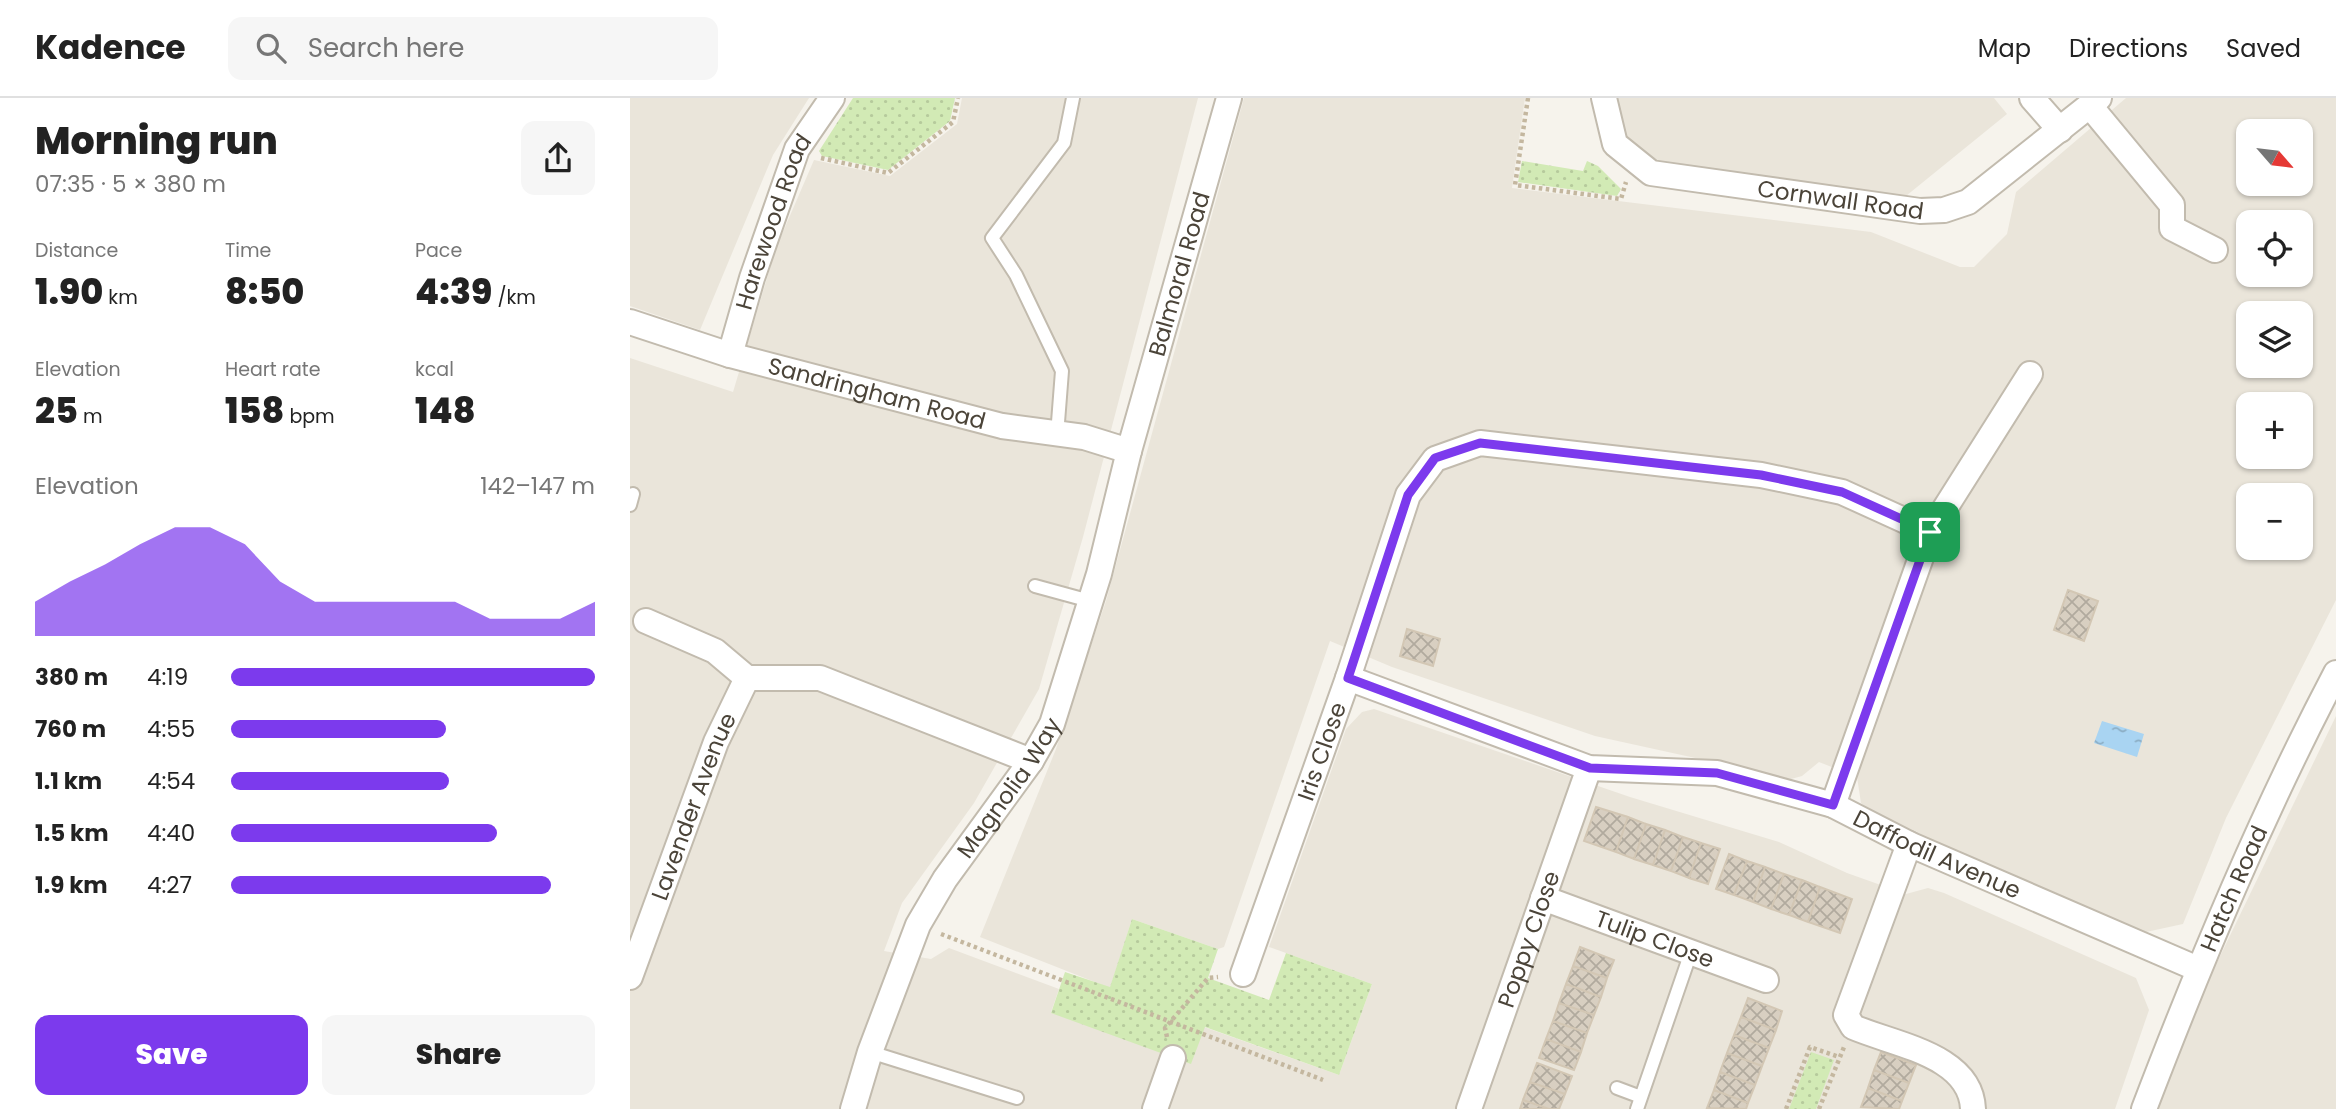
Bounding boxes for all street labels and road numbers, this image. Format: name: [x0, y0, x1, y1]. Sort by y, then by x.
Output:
street label: Harewood Road: [728, 127, 819, 313]
street label: Cornwall Road: [1755, 172, 1926, 227]
street label: Balmoral Road: [1141, 188, 1218, 360]
street label: Sandringham Road: [764, 350, 989, 437]
street label: Iris Close: [1290, 698, 1354, 805]
street label: Lavender Avenue: [643, 707, 744, 905]
street label: Magnolia Way: [949, 712, 1068, 865]
street label: Daffodil Avenue: [1848, 802, 2026, 907]
street label: Hatch Road: [2192, 820, 2275, 957]
street label: Poppy Close: [1490, 867, 1568, 1012]
street label: Tulip Close: [1591, 903, 1719, 976]

